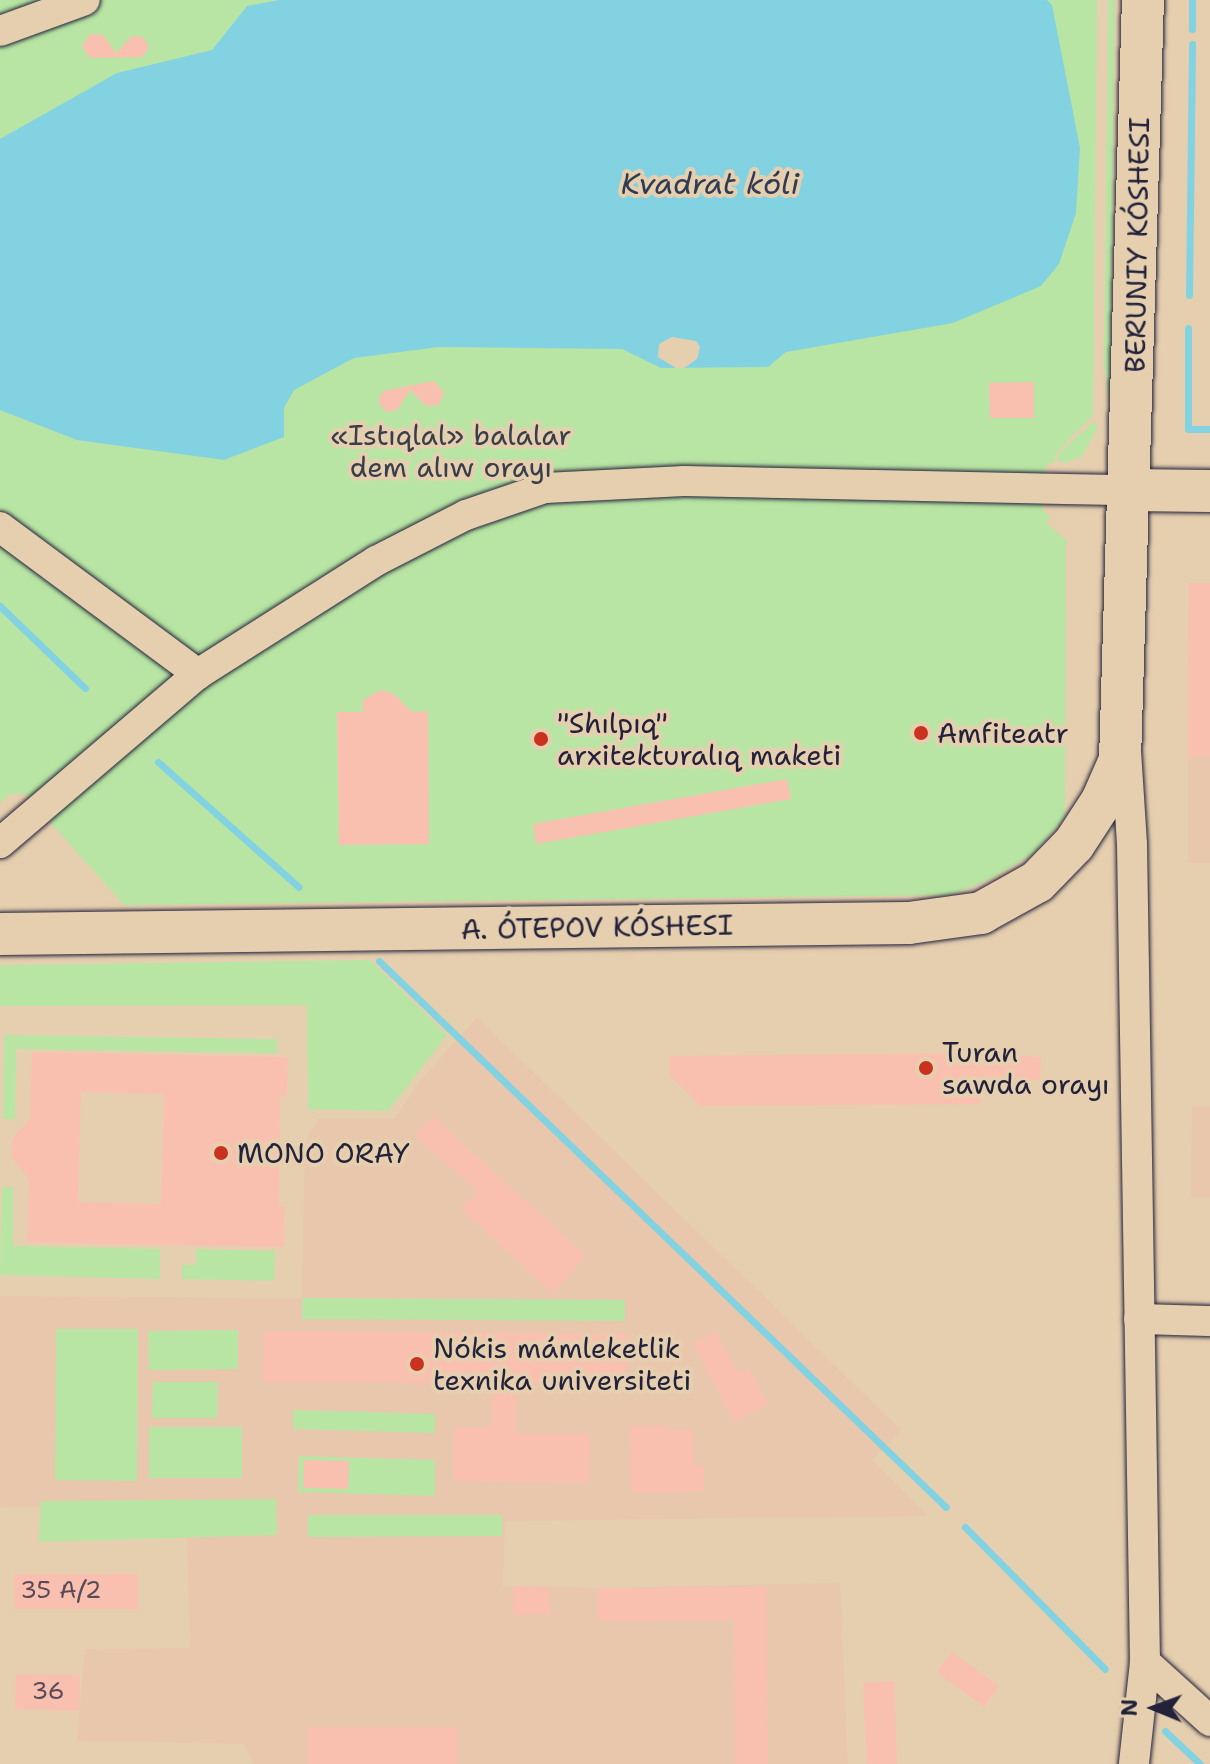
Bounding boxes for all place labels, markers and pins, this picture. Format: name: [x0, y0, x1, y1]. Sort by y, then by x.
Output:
place label: "Shılpıq" arxitekturalıq maketi: [557, 706, 841, 772]
place label: Amfiteatr: [937, 716, 1069, 750]
marker: Amfiteatr: [912, 724, 930, 742]
marker: "Shılpıq" arxitekturalıq maketi: [532, 730, 550, 748]
place label: Turan sawda orayı: [942, 1035, 1110, 1101]
marker: Turan sawda orayı: [917, 1059, 935, 1077]
place label: MONO ORAY: [237, 1136, 410, 1170]
marker: MONO ORAY: [212, 1144, 230, 1162]
place label: Nókis mámleketlik texnika universiteti: [433, 1331, 691, 1397]
marker: Nókis mámleketlik texnika universiteti: [408, 1355, 426, 1373]

